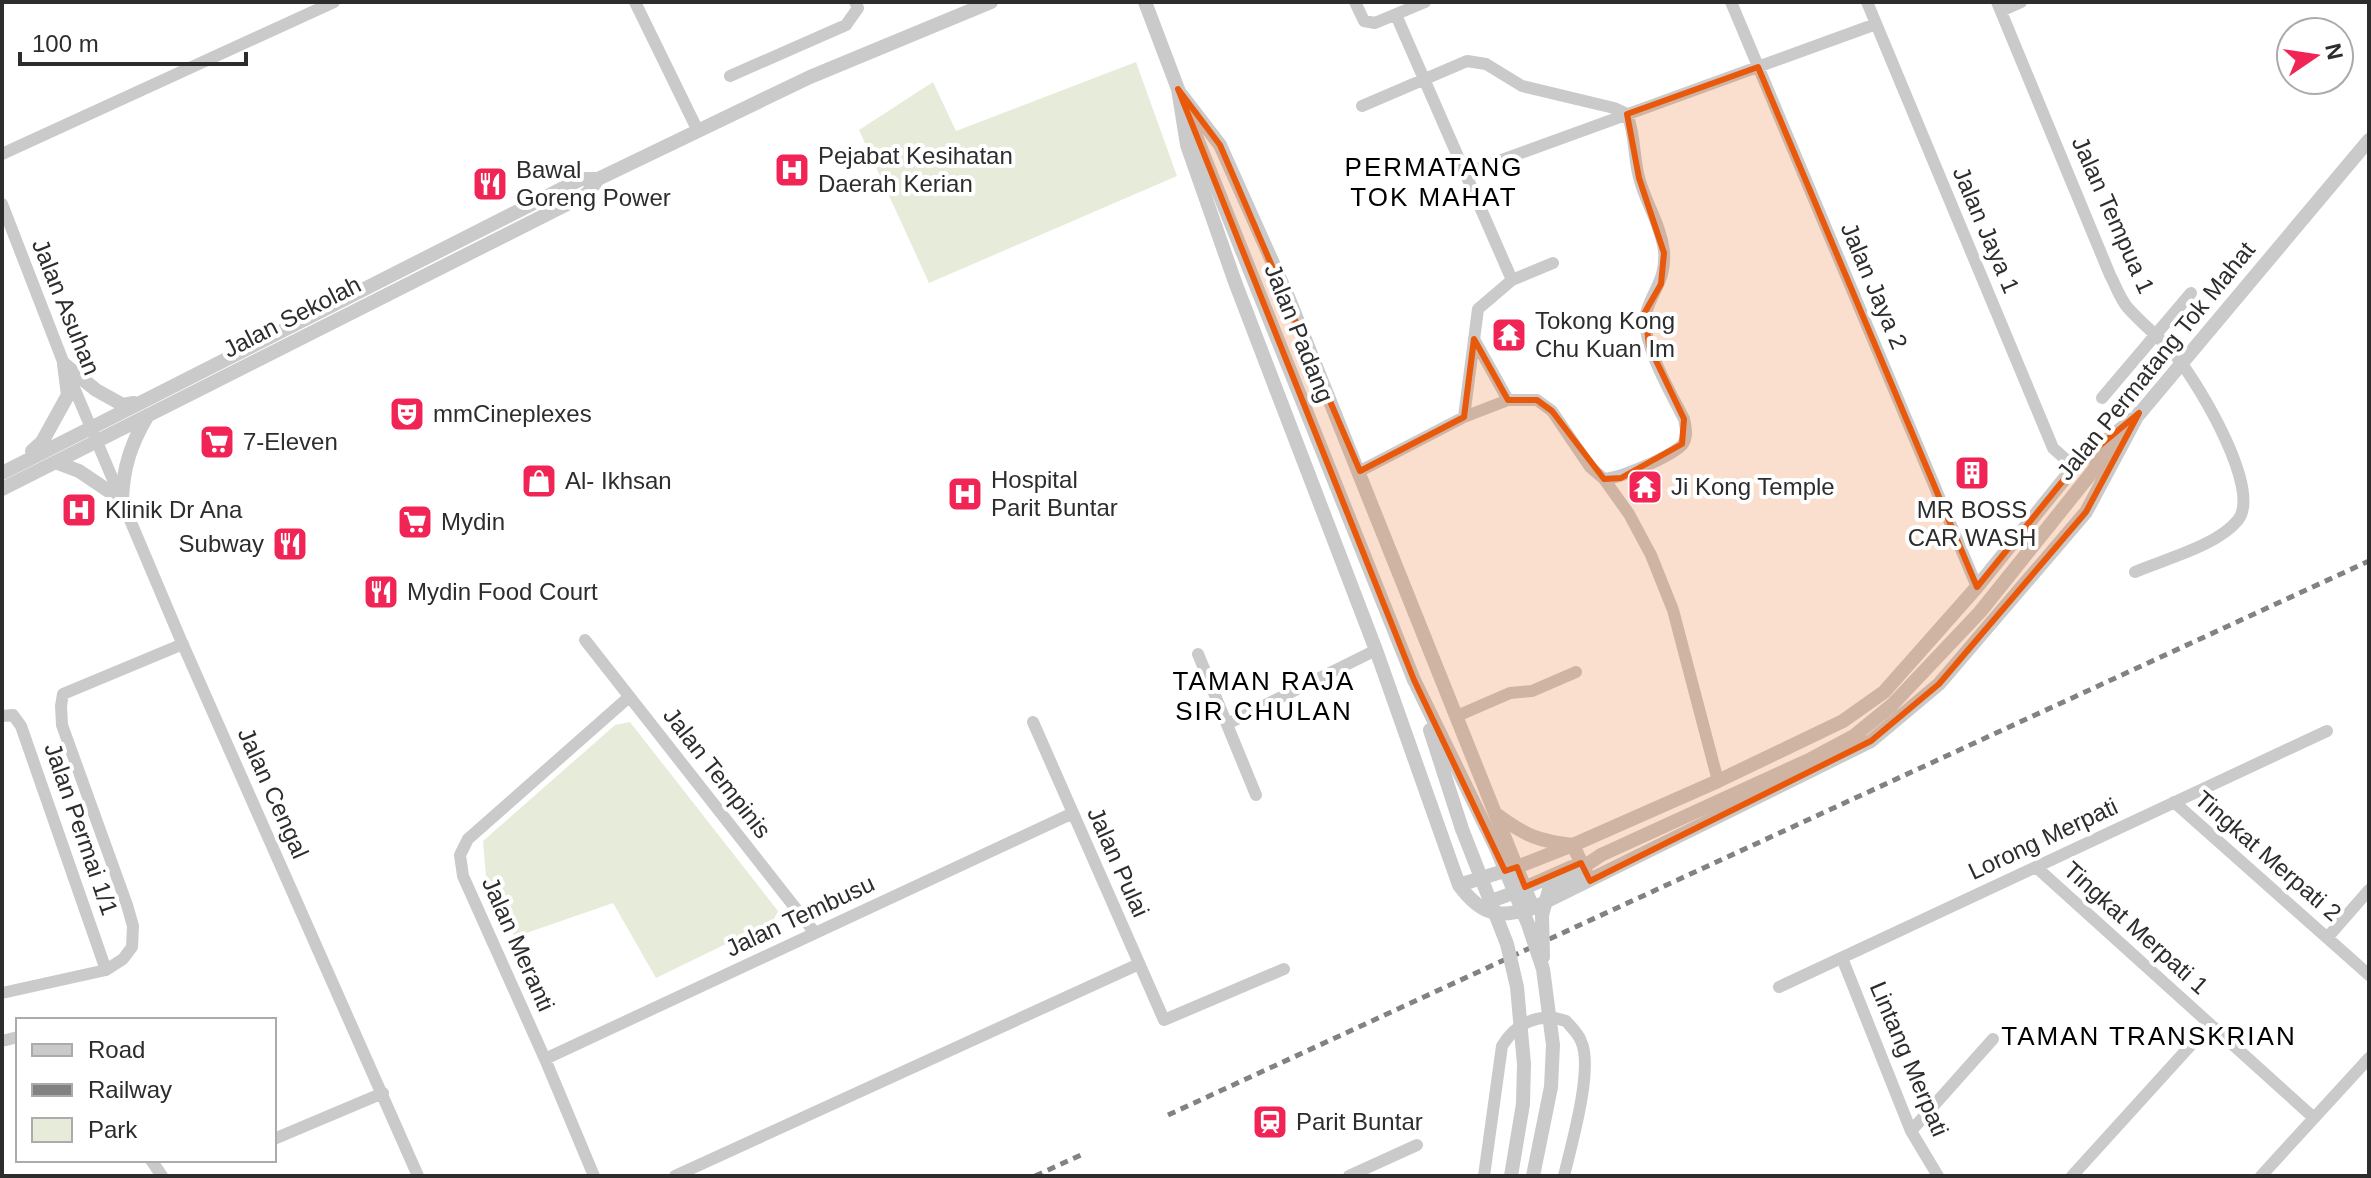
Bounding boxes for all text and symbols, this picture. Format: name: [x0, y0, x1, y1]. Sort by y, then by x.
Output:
scale bar: [20, 16, 246, 66]
north arrow: [2275, 16, 2355, 96]
text: 100 m: [32, 30, 99, 57]
text: N: [2320, 41, 2348, 62]
street label: Jalan Tempua 1: [2067, 132, 2160, 297]
place label: Pejabat Kesihatan Daerah Kerian: [818, 142, 1013, 197]
hospital icon: Pejabat Kesihatan Daerah Kerian: [773, 151, 811, 189]
district label: PERMATANG TOK MAHAT: [1345, 152, 1523, 212]
place label: Bawal Goreng Power: [516, 156, 671, 211]
street label: Jalan Jaya 1: [1948, 163, 2025, 297]
restaurant icon: Bawal Goreng Power: [471, 165, 509, 203]
street label: Jalan Jaya 2: [1836, 219, 1913, 353]
street label: Jalan Asuhan: [27, 235, 106, 379]
street label: Jalan Permatang Tok Mahat: [2051, 236, 2260, 485]
street label: Jalan Padang: [1259, 260, 1339, 406]
street label: Jalan Sekolah: [218, 270, 365, 363]
place label: Tokong Kong Chu Kuan Im: [1535, 307, 1675, 362]
temple icon: Tokong Kong Chu Kuan Im: [1490, 316, 1528, 354]
theatre icon: mmCineplexes: [388, 395, 426, 433]
place label: mmCineplexes: [433, 400, 592, 427]
supermarket icon: 7-Eleven: [198, 423, 236, 461]
place label: 7-Eleven: [243, 428, 338, 455]
building icon: MR BOSS CAR WASH: [1953, 454, 1991, 492]
shop icon: Al- Ikhsan: [520, 462, 558, 500]
place label: Hospital Parit Buntar: [991, 466, 1118, 521]
place label: Al- Ikhsan: [565, 467, 672, 494]
temple icon: Ji Kong Temple: [1626, 468, 1664, 506]
place label: Ji Kong Temple: [1671, 473, 1835, 500]
hospital icon: Hospital Parit Buntar: [946, 475, 984, 513]
hospital icon: Klinik Dr Ana: [60, 491, 98, 529]
place label: Klinik Dr Ana: [105, 496, 243, 523]
place label: MR BOSS CAR WASH: [1908, 496, 2036, 551]
supermarket icon: Mydin: [396, 503, 434, 541]
place label: Mydin: [441, 508, 505, 535]
restaurant icon: Subway: [271, 525, 309, 563]
place label: Subway: [179, 530, 264, 557]
restaurant icon: Mydin Food Court: [362, 573, 400, 611]
place label: Mydin Food Court: [407, 578, 598, 605]
district label: TAMAN RAJA SIR CHULAN: [1173, 666, 1355, 726]
street label: Jalan Tempinis: [658, 702, 777, 843]
street label: Jalan Cengal: [233, 723, 314, 862]
street label: Jalan Permai 1/1: [39, 739, 124, 918]
street label: Tingkat Merpati 2: [2190, 785, 2347, 926]
street label: Lorong Merpati: [1964, 792, 2122, 885]
street label: Jalan Pulai: [1082, 803, 1155, 921]
street label: Tingkat Merpati 1: [2059, 856, 2214, 999]
street label: Jalan Tembusu: [721, 869, 878, 962]
street label: Jalan Meranti: [477, 872, 560, 1015]
street label: Lintang Merpati: [1865, 977, 1954, 1140]
legend: [16, 1018, 276, 1162]
district label: TAMAN TRANSKRIAN: [2001, 1021, 2297, 1051]
text: Road: [88, 1036, 145, 1063]
text: Railway: [88, 1076, 172, 1103]
station icon: Parit Buntar: [1251, 1103, 1289, 1141]
place label: Parit Buntar: [1296, 1108, 1423, 1135]
text: Park: [88, 1116, 138, 1143]

